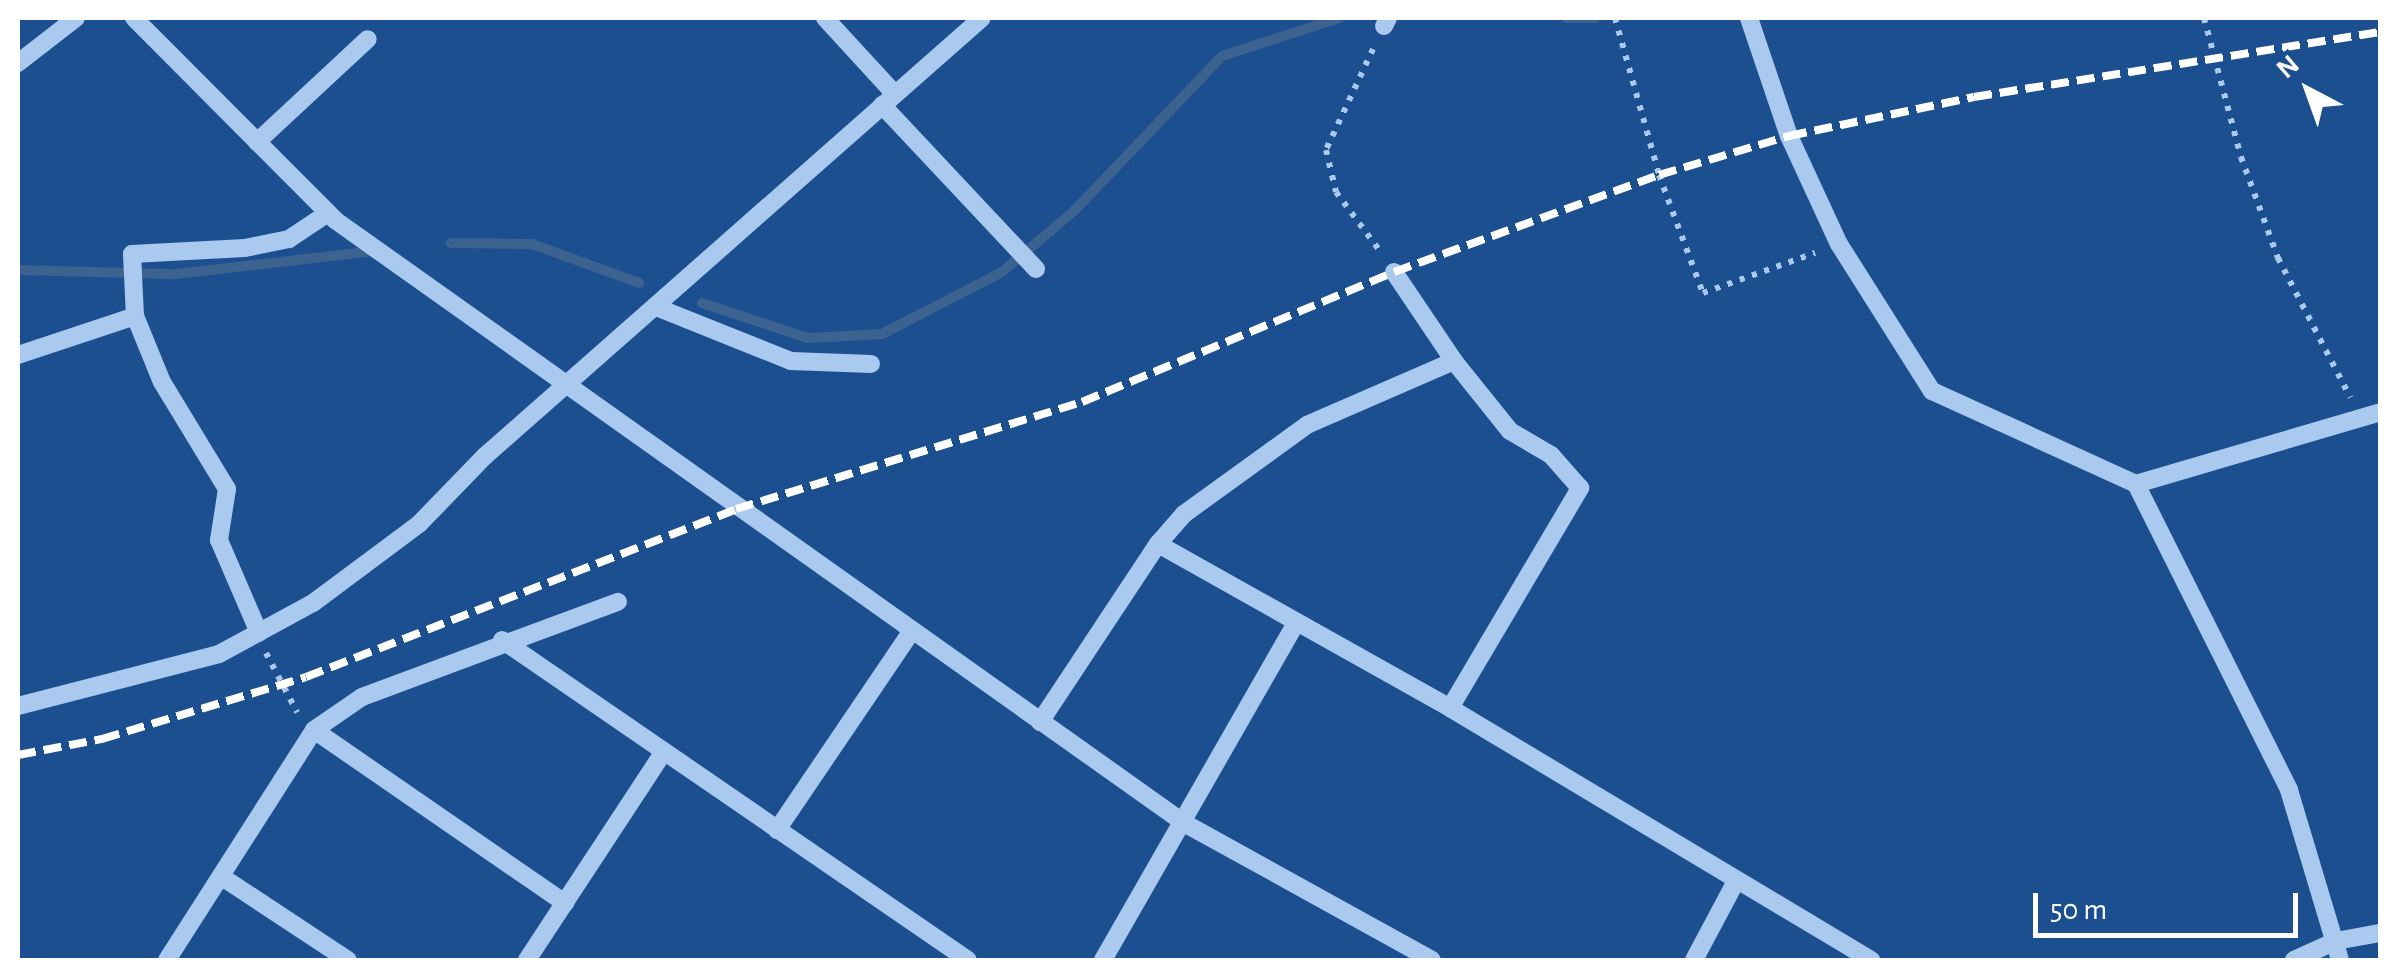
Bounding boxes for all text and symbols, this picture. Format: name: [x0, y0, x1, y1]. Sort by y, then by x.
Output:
north arrow: [2258, 40, 2358, 140]
text: N: [2272, 50, 2305, 84]
scale bar: [2038, 873, 2303, 935]
text: 50 m: [2050, 895, 2107, 925]

